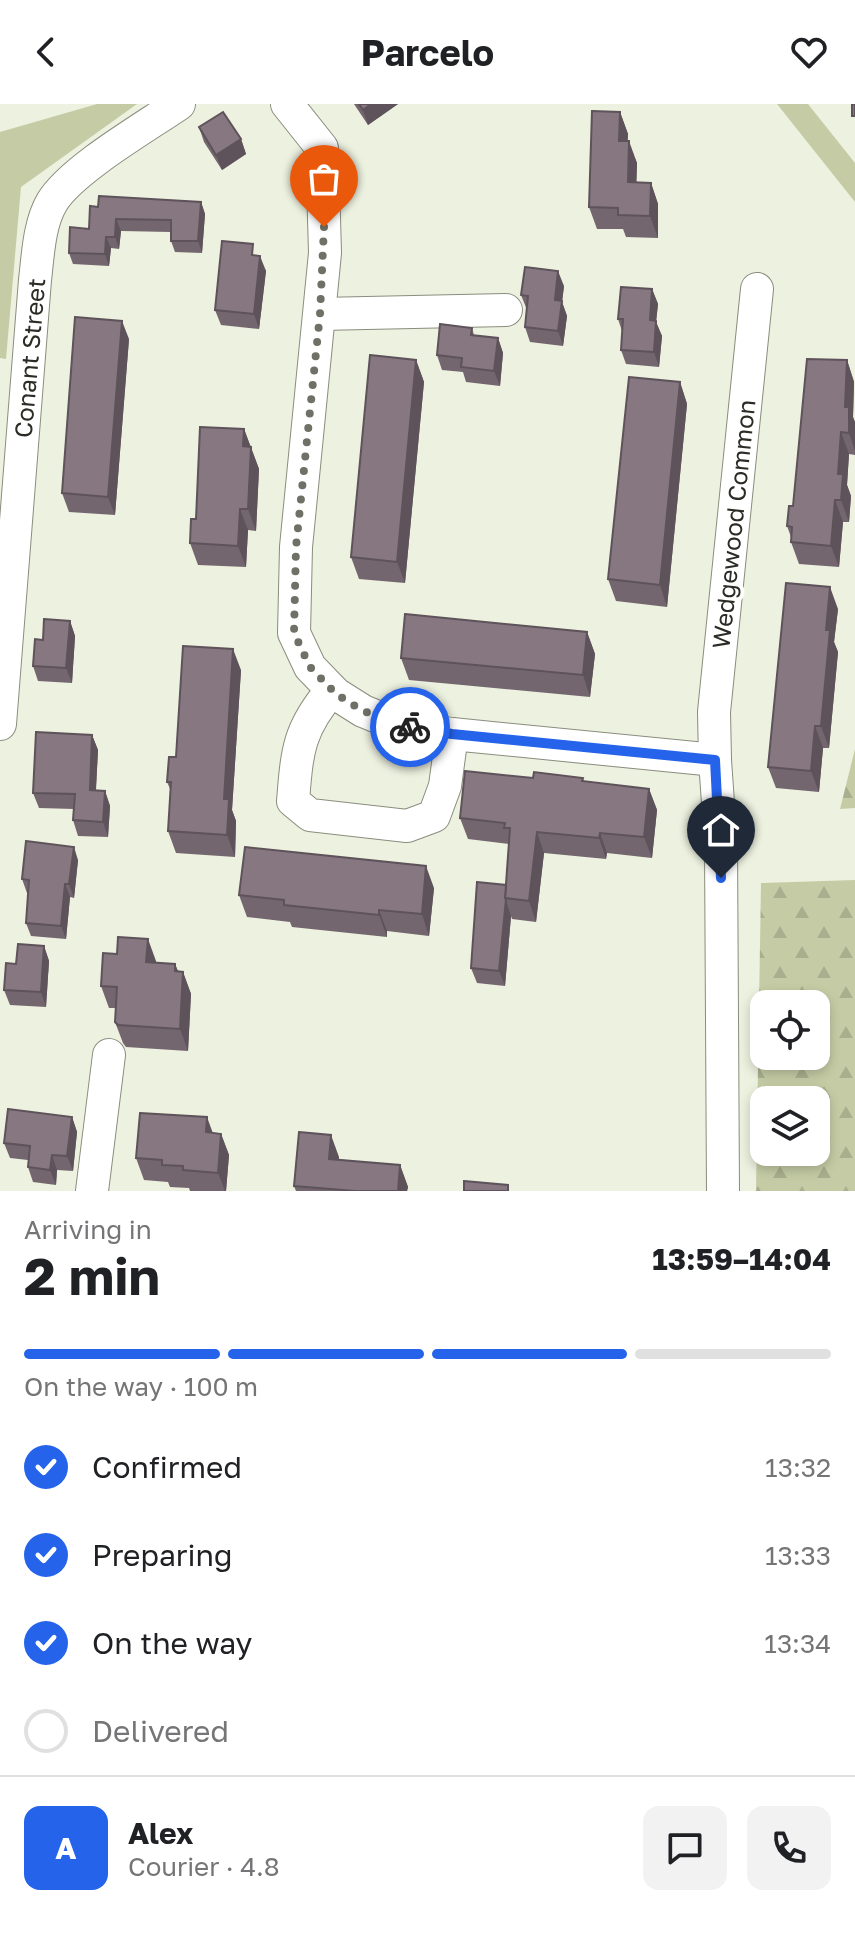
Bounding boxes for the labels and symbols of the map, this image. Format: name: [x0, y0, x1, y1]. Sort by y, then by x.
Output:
pin: [290, 145, 358, 227]
street label: Conant Street: [8, 277, 50, 439]
street label: Wedgewood Common: [705, 398, 761, 650]
courier: [370, 687, 450, 767]
pin: [687, 796, 755, 878]

